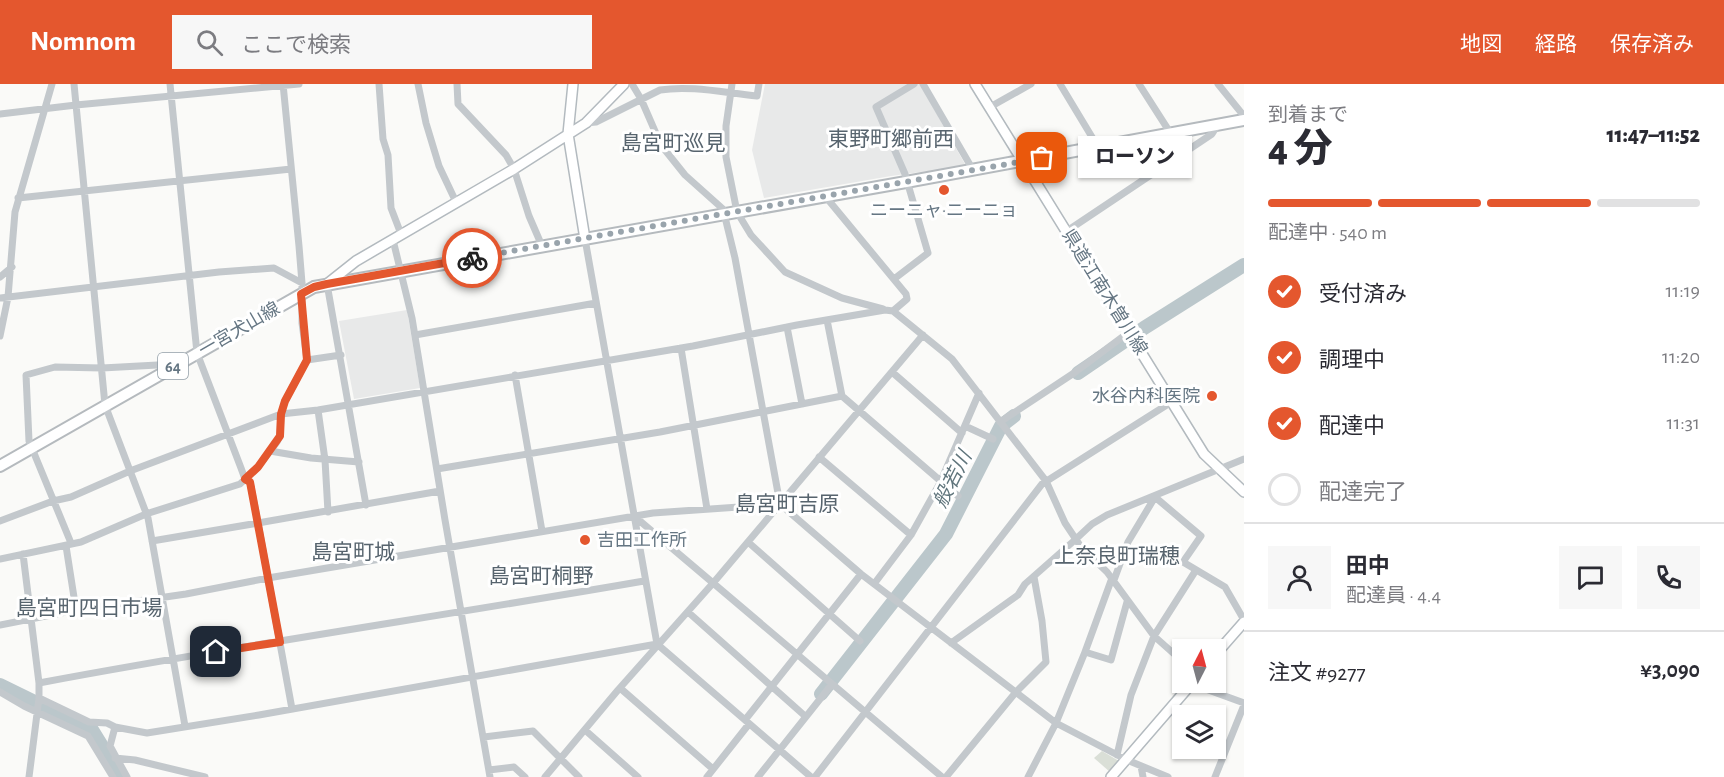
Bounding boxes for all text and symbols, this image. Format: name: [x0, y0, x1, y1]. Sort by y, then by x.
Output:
search box: [172, 15, 592, 69]
icon: search: [193, 26, 226, 59]
text: Nomnom: [30, 28, 136, 56]
text: ここで検索: [241, 34, 351, 56]
text: 地図: [1460, 34, 1502, 55]
text: 経路: [1535, 34, 1577, 55]
text: 保存済み: [1610, 34, 1694, 55]
text: 到着まで: [1268, 105, 1348, 125]
text: 11:47–11:52: [1606, 124, 1700, 146]
district label: 東野町郷前西: [828, 128, 954, 150]
text: 4 分: [1268, 130, 1333, 169]
district label: 島宮町巡見: [621, 132, 726, 154]
pin: [1016, 132, 1067, 183]
callout: ローソン: [1078, 137, 1192, 179]
icon: bag: [1025, 141, 1058, 174]
text: ローソン: [1095, 147, 1175, 167]
marker: ニーニャ·ニーニョ: [937, 183, 951, 197]
place label: ニーニャ·ニーニョ: [870, 202, 1018, 220]
text: 配達中 · 540 m: [1268, 223, 1387, 243]
street label: 県道江南木曽川線: [1058, 226, 1152, 358]
courier: [442, 228, 502, 288]
icon: bike: [456, 242, 489, 275]
icon: check: [1268, 275, 1301, 308]
text: 11:19: [1665, 281, 1700, 301]
text: 受付済み: [1319, 283, 1407, 305]
street label: 一宮犬山線: [195, 298, 283, 360]
icon: check: [1268, 341, 1301, 374]
text: 11:20: [1662, 347, 1700, 367]
text: 調理中: [1319, 349, 1385, 371]
road number: 64: [158, 353, 188, 379]
place label: 水谷内科医院: [1092, 387, 1200, 406]
marker: 水谷内科医院: [1205, 389, 1219, 403]
icon: check: [1268, 407, 1301, 440]
text: 11:31: [1667, 413, 1700, 433]
text: 配達中: [1319, 415, 1385, 437]
water label: 般若川: [929, 446, 976, 511]
text: 配達完了: [1319, 481, 1407, 503]
district label: 島宮町吉原: [735, 493, 840, 515]
place label: 吉田工作所: [597, 530, 687, 550]
marker: 吉田工作所: [578, 533, 592, 547]
district label: 島宮町城: [311, 541, 395, 563]
district label: 上奈良町瑞穂: [1054, 545, 1180, 567]
button: person: [1268, 546, 1331, 609]
button: chat: [1559, 546, 1622, 609]
button: phone: [1637, 546, 1700, 609]
text: 田中: [1346, 555, 1390, 577]
district label: 島宮町桐野: [489, 565, 594, 587]
text: 配達員 · 4.4: [1346, 586, 1441, 606]
district label: 島宮町四日市場: [16, 597, 163, 619]
pin: [190, 626, 241, 677]
icon: home: [199, 635, 232, 668]
north arrow: [1172, 639, 1226, 693]
map controls: [1172, 639, 1226, 759]
text: ¥3,090: [1640, 659, 1700, 681]
text: 注文 #9277: [1268, 662, 1366, 684]
button: layers: [1172, 705, 1226, 759]

